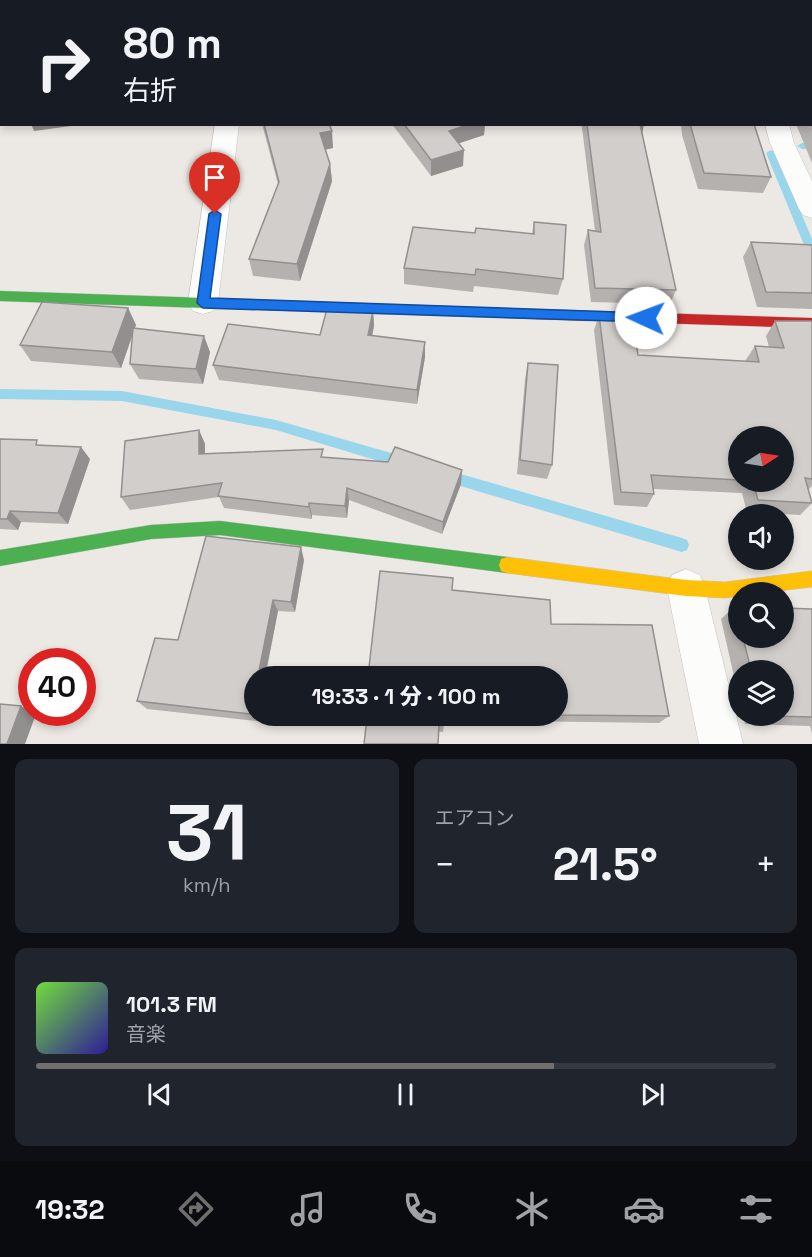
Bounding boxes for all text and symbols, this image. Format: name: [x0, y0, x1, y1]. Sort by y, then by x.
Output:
text: 80 m: [123, 17, 222, 70]
icon: right: [24, 24, 102, 102]
text: 右折: [123, 73, 177, 108]
pin: [189, 152, 240, 214]
icon: arrive: [198, 161, 231, 194]
position arrow: [614, 286, 678, 350]
north arrow: [728, 426, 794, 492]
map controls: [728, 426, 794, 726]
button: sound: [728, 504, 794, 570]
button: search: [728, 582, 794, 648]
speed limit sign: 40: [18, 648, 96, 726]
button: layers: [728, 660, 794, 726]
text: 19:33 · 1 分 · 100 m: [311, 682, 501, 710]
text: 31: [166, 783, 247, 883]
text: エアコン: [435, 805, 515, 831]
text: 21.5°: [553, 836, 658, 893]
text: −: [435, 844, 455, 886]
text: +: [756, 844, 776, 886]
text: km/h: [183, 872, 231, 898]
text: 101.3 FM: [126, 990, 217, 1018]
text: 音楽: [126, 1021, 166, 1047]
icon: previous: [143, 1078, 176, 1111]
icon: pause: [389, 1078, 422, 1111]
icon: next: [636, 1078, 669, 1111]
icon: directions: [175, 1188, 217, 1230]
icon: music: [287, 1188, 329, 1230]
icon: phone: [399, 1188, 441, 1230]
icon: climate: [511, 1188, 553, 1230]
icon: car: [623, 1188, 665, 1230]
icon: filters: [735, 1188, 777, 1230]
text: 19:32: [35, 1192, 104, 1227]

